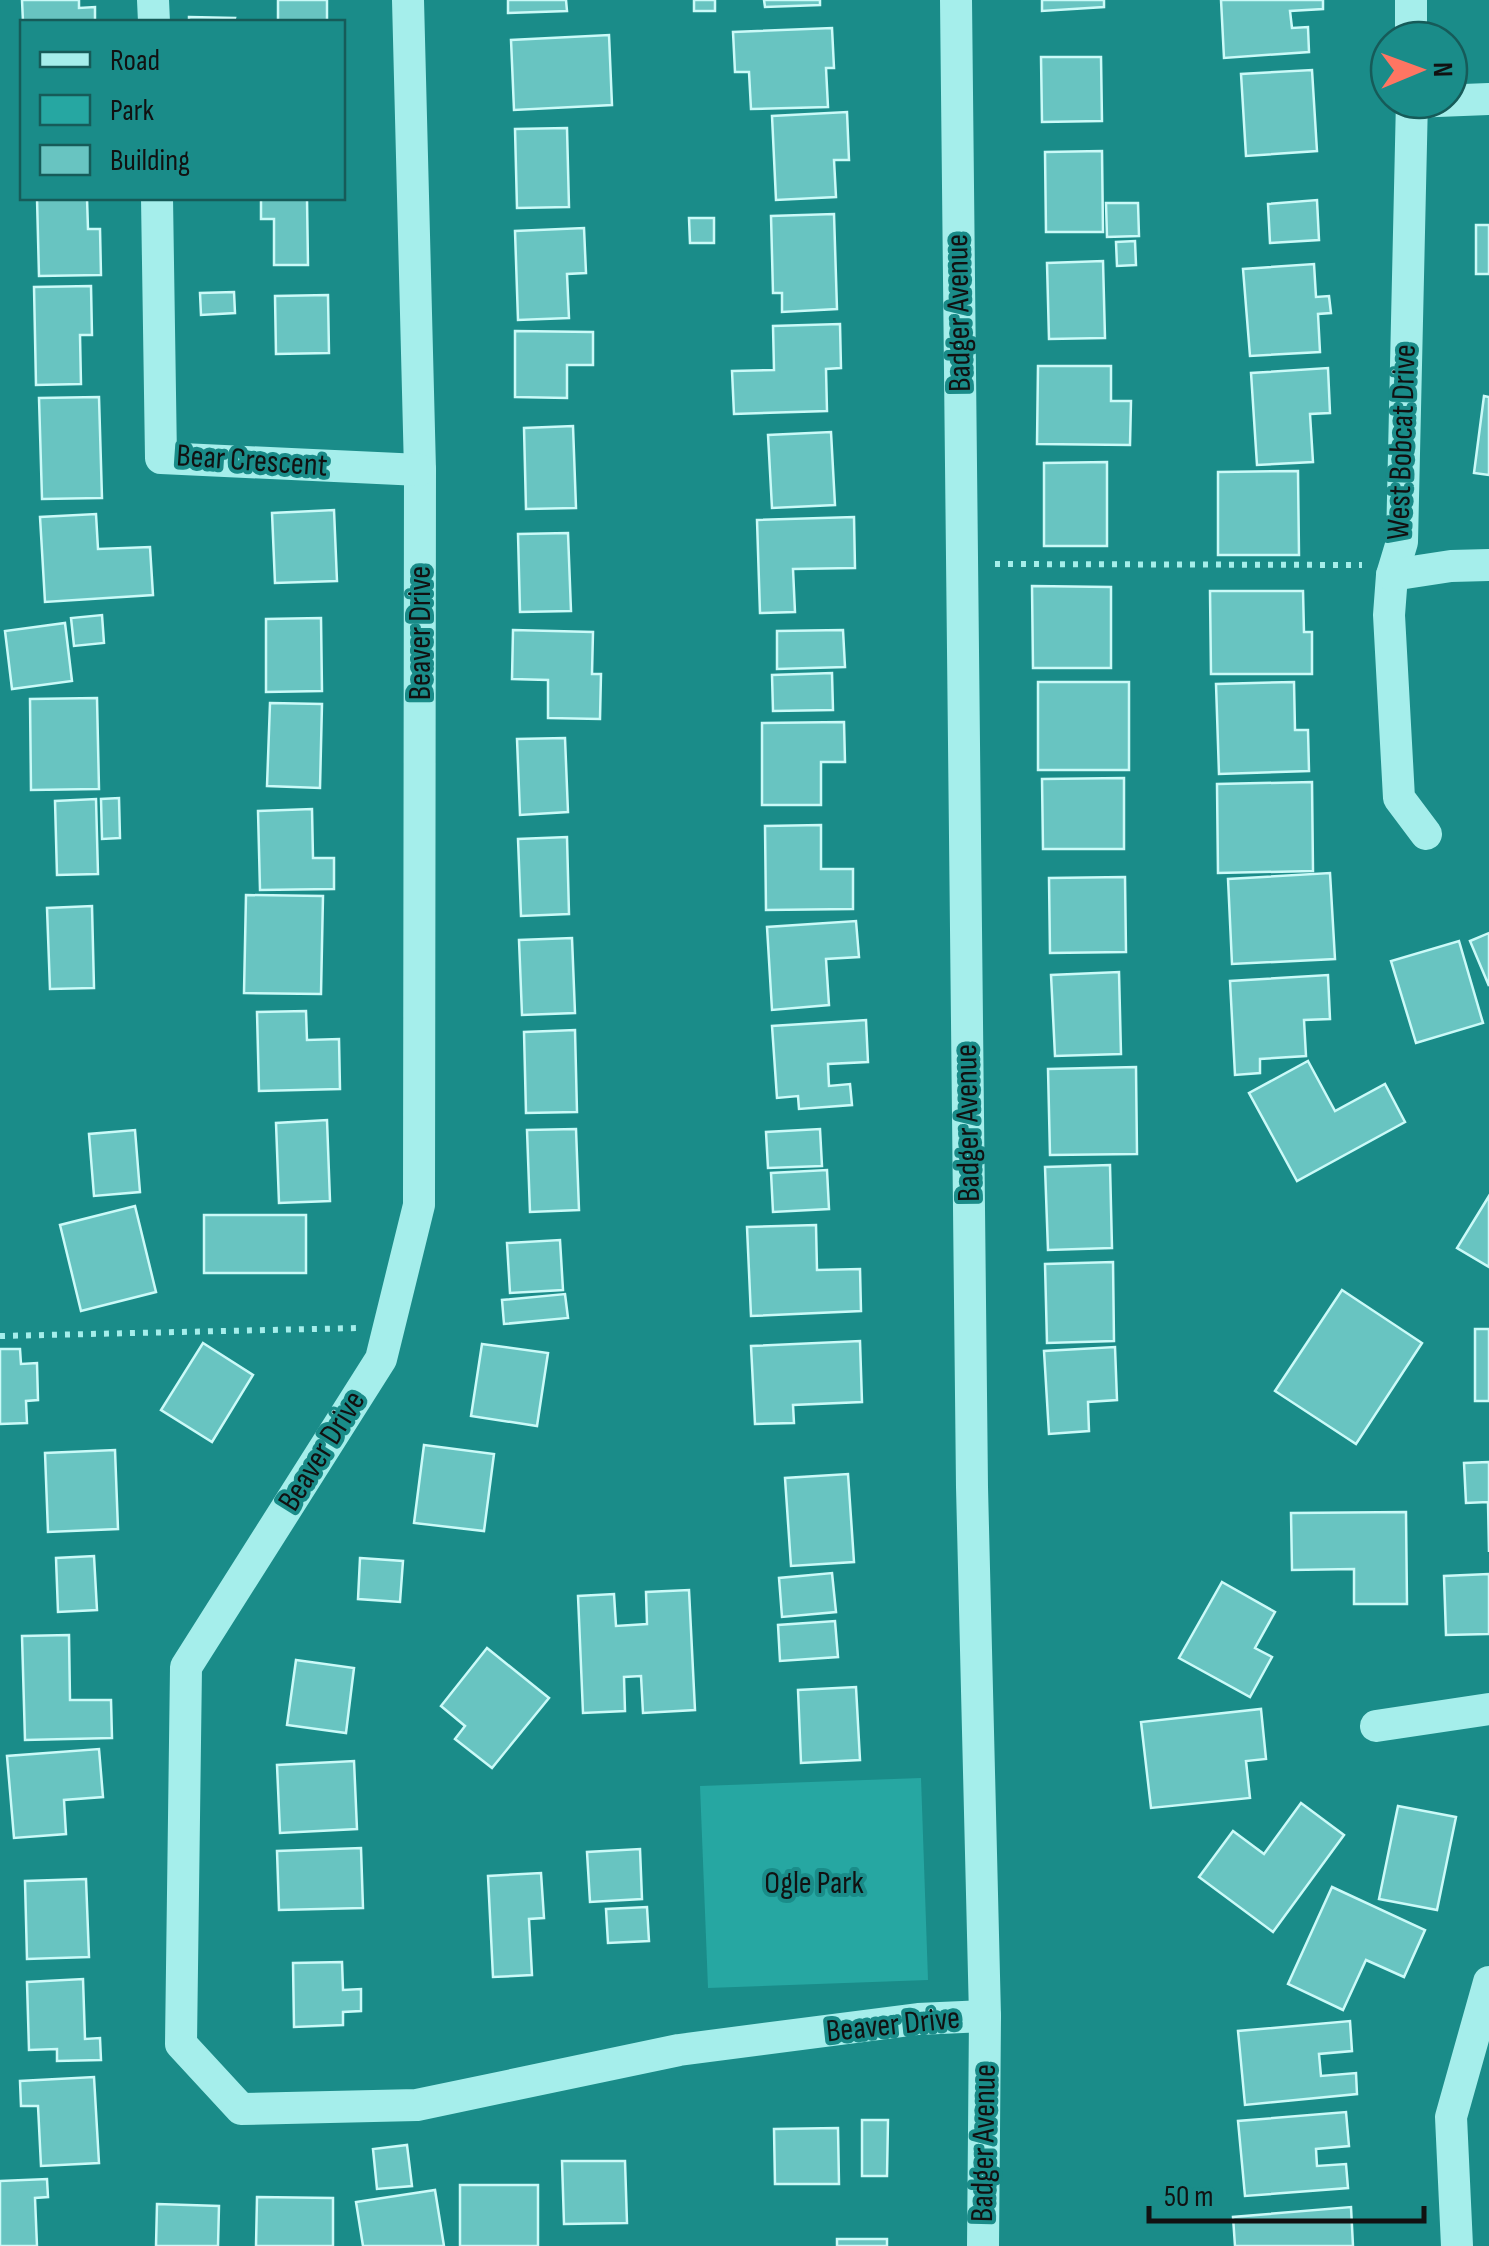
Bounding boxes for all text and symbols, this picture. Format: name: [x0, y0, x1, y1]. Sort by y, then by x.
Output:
legend: [20, 20, 345, 200]
north arrow: [1369, 20, 1469, 120]
text: Road: [110, 43, 160, 79]
text: N: [1426, 62, 1459, 77]
text: Park: [110, 93, 154, 129]
text: Building: [110, 143, 190, 179]
street label: Badger Avenue: [938, 234, 980, 392]
street label: West Bobcat Drive: [1379, 344, 1425, 540]
street label: Bear Crescent: [175, 436, 329, 486]
street label: Beaver Drive: [401, 566, 440, 700]
street label: Badger Avenue: [947, 1044, 989, 1202]
street label: Beaver Drive: [270, 1384, 374, 1518]
park label: Ogle Park: [764, 1864, 864, 1903]
street label: Beaver Drive: [824, 1999, 962, 2051]
street label: Badger Avenue: [963, 2064, 1005, 2222]
scale bar: [1149, 2161, 1424, 2223]
text: 50 m: [1164, 2179, 1213, 2215]

